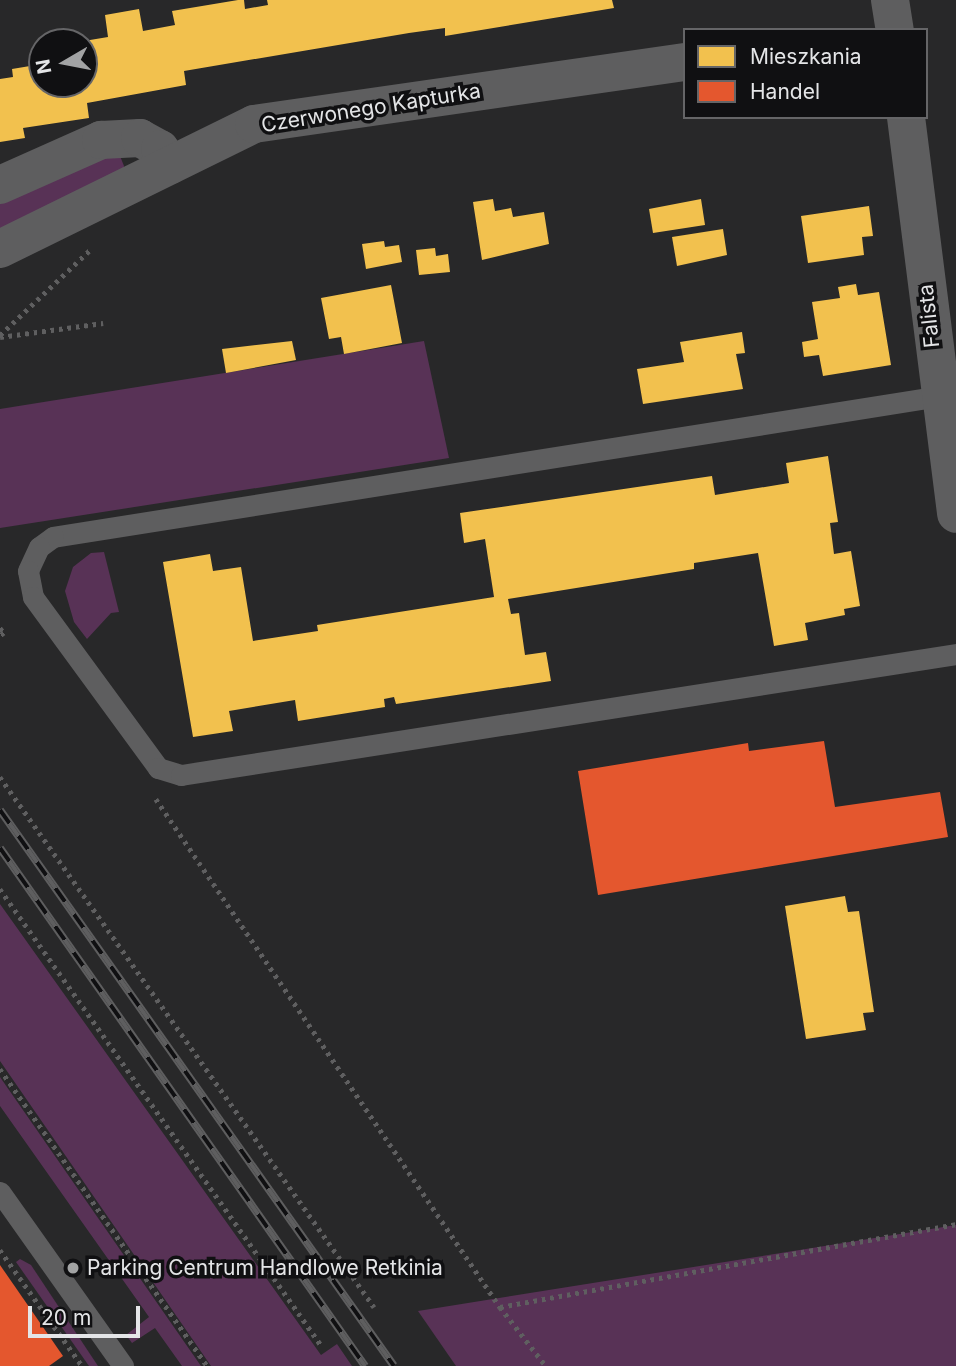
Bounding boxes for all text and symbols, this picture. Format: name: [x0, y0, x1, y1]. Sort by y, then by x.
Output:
north arrow: [28, 28, 98, 98]
legend: [683, 28, 928, 119]
text: Mieszkania: [750, 44, 862, 69]
text: N: [31, 57, 56, 76]
street label: Czerwonego Kapturka: [259, 78, 483, 138]
text: Handel: [750, 79, 820, 104]
street label: Falista: [913, 283, 945, 349]
place label: Parking Centrum Handlowe Retkinia: [87, 1255, 443, 1281]
marker: Parking Centrum Handlowe Retkinia: [65, 1260, 81, 1276]
scale bar: [32, 1292, 144, 1336]
text: 20 m: [41, 1305, 91, 1330]

